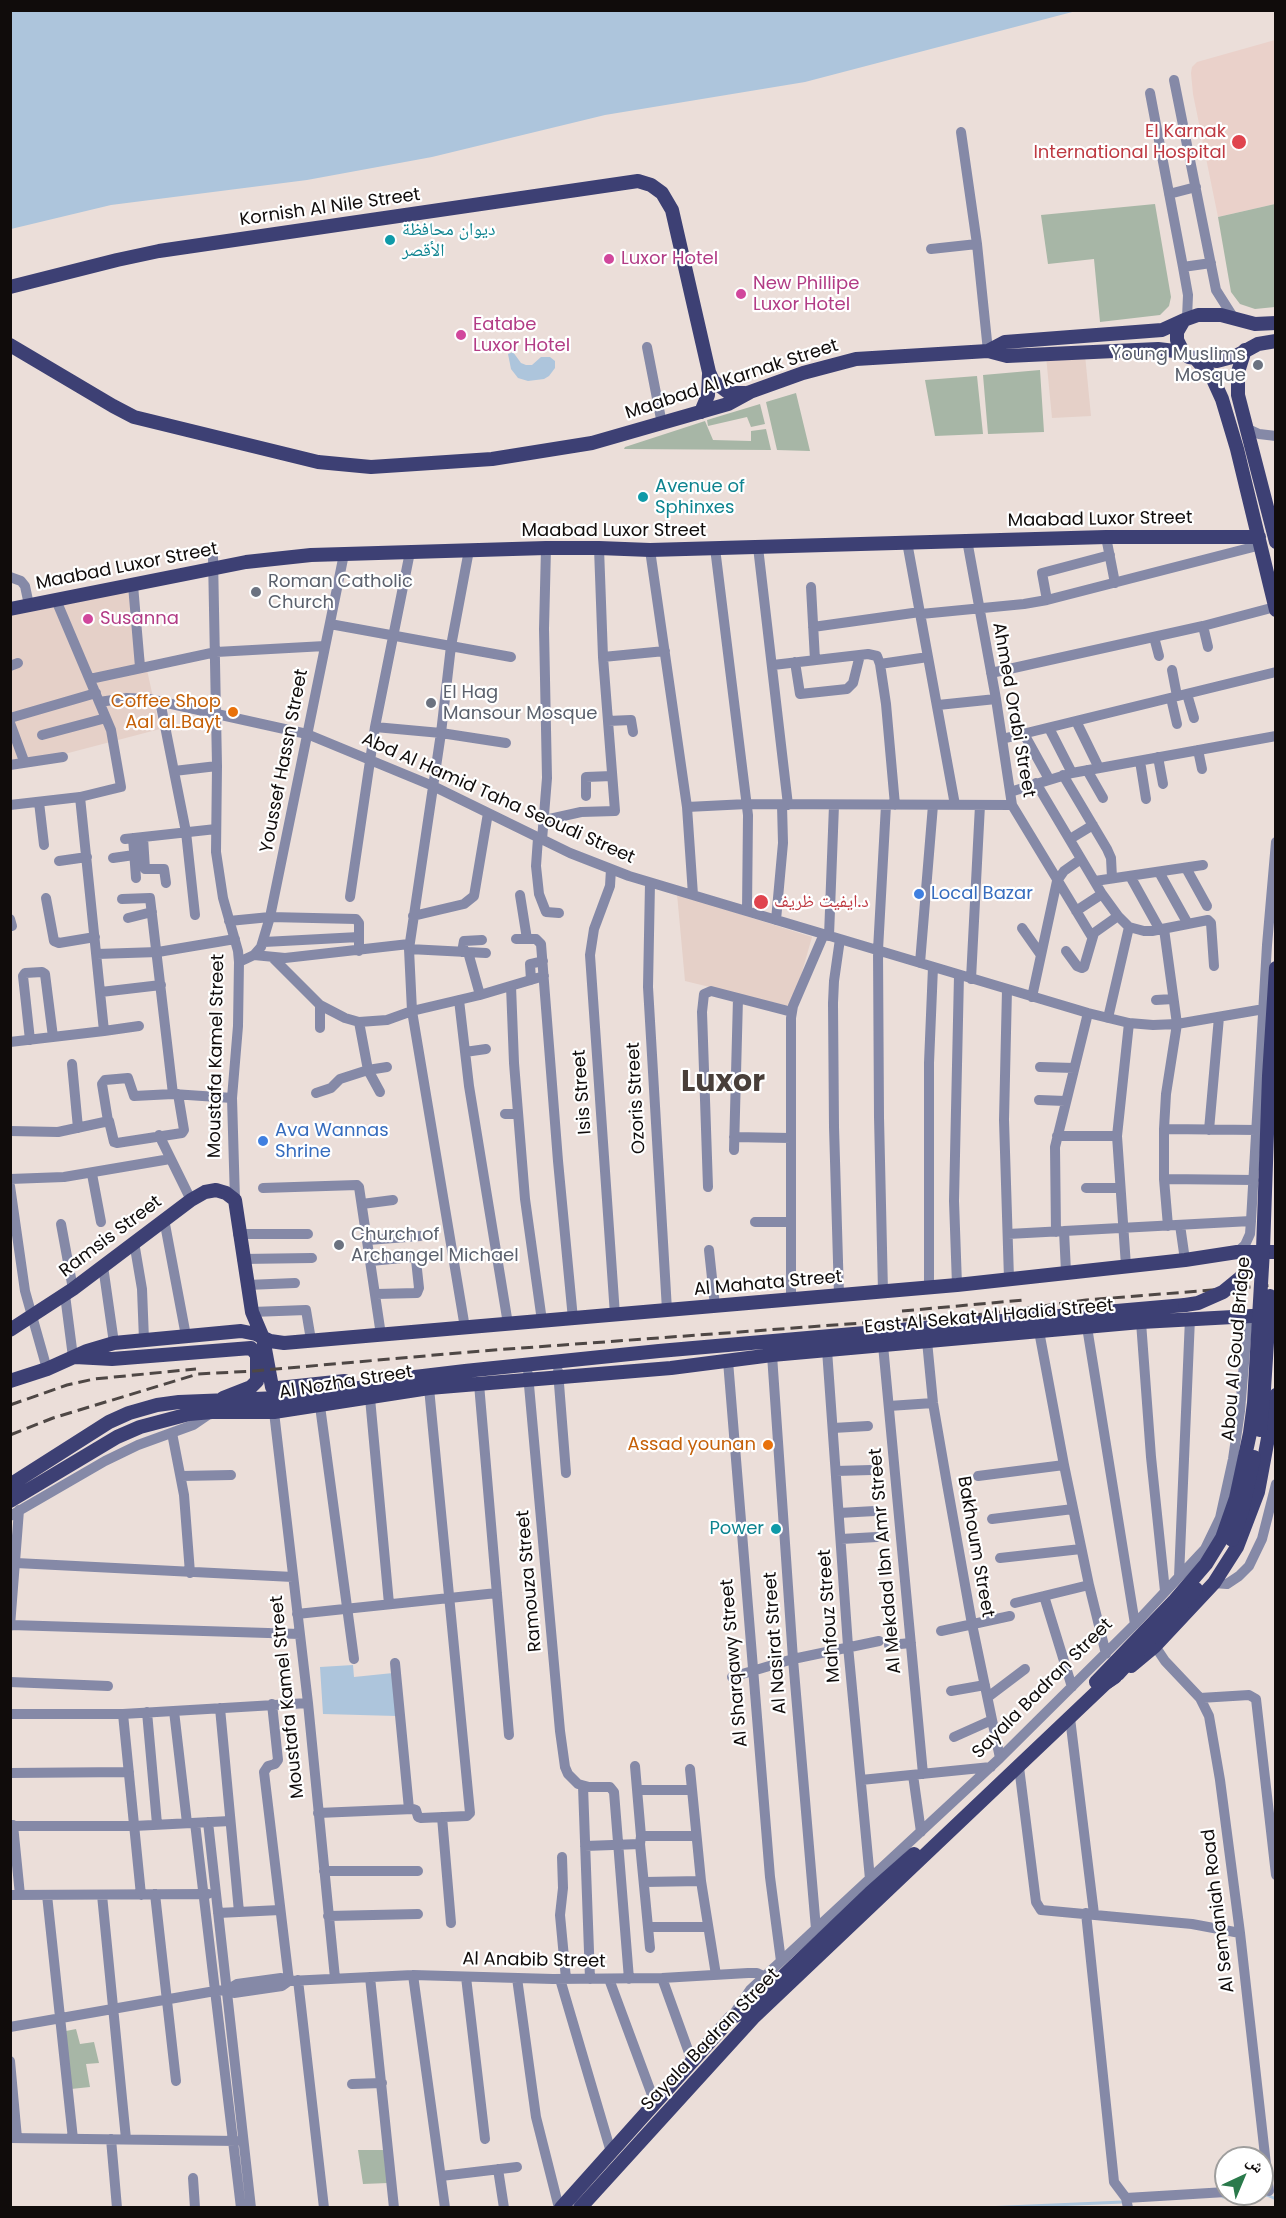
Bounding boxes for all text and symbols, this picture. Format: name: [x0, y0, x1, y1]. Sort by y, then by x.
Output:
place label: El Karnak International Hospital: [1033, 121, 1226, 164]
marker: El Karnak International Hospital: [1230, 133, 1248, 151]
street label: Kornish Al Nile Street: [238, 185, 422, 231]
place label: ديوان محافظة الأقصر: [402, 219, 495, 262]
marker: ديوان محافظة الأقصر: [383, 233, 397, 247]
place label: Luxor Hotel: [621, 248, 718, 270]
marker: Luxor Hotel: [602, 252, 616, 266]
place label: New Phillipe Luxor Hotel: [753, 273, 859, 316]
marker: New Phillipe Luxor Hotel: [734, 287, 748, 301]
place label: Eatabe Luxor Hotel: [473, 314, 570, 356]
marker: Eatabe Luxor Hotel: [454, 328, 468, 342]
street label: Maabad Al Karnak Street: [623, 335, 841, 425]
place label: Young Muslims Mosque: [1111, 344, 1246, 386]
marker: Young Muslims Mosque: [1251, 358, 1265, 372]
place label: Avenue of Sphinxes: [655, 476, 745, 518]
marker: Avenue of Sphinxes: [636, 490, 650, 504]
street label: Maabad Luxor Street: [1007, 508, 1193, 532]
street label: Maabad Luxor Street: [522, 520, 706, 542]
street label: Maabad Luxor Street: [34, 539, 220, 595]
place label: Roman Catholic Church: [268, 571, 413, 614]
marker: Roman Catholic Church: [249, 585, 263, 599]
place label: Susanna: [100, 608, 179, 630]
marker: Susanna: [81, 612, 95, 626]
street label: Ahmed Orabi Street: [987, 621, 1039, 799]
street label: Youssef Hassn Street: [257, 667, 313, 855]
place label: El Hag Mansour Mosque: [443, 682, 597, 724]
place label: Coffee Shop Aal al‑Bayt: [111, 691, 221, 734]
marker: El Hag Mansour Mosque: [424, 696, 438, 710]
marker: Coffee Shop Aal al‑Bayt: [226, 705, 240, 719]
street label: Abd Al Hamid Taha Seoudi Street: [358, 729, 638, 869]
place label: Local Bazar: [931, 883, 1033, 905]
marker: Local Bazar: [912, 887, 926, 901]
place label: د.ايفيت ظريف: [774, 891, 869, 913]
marker: د.ايفيت ظريف: [752, 893, 770, 911]
street label: Moustafa Kamel Street: [204, 954, 230, 1158]
street label: Ozoris Street: [623, 1042, 651, 1154]
street label: Isis Street: [569, 1049, 597, 1135]
district label: Luxor: [681, 1065, 765, 1101]
place label: Ava Wannas Shrine: [275, 1120, 389, 1162]
marker: Ava Wannas Shrine: [256, 1134, 270, 1148]
street label: Ramsis Street: [56, 1192, 166, 1282]
place label: Church of Archangel Michael: [351, 1224, 519, 1266]
marker: Church of Archangel Michael: [332, 1238, 346, 1252]
street label: Abou Al Goud Bridge: [1218, 1256, 1256, 1442]
street label: Al Mahata Street: [693, 1267, 843, 1301]
street label: East Al Sekat Al Hadid Street: [863, 1295, 1115, 1339]
street label: Al Nozha Street: [278, 1362, 414, 1404]
place label: Assad younan: [628, 1434, 756, 1456]
marker: Assad younan: [761, 1438, 775, 1452]
street label: Al Mekdad Ibn Amr Street: [865, 1447, 907, 1675]
street label: Bakhoum Street: [952, 1475, 998, 1619]
street label: Ramouza Street: [513, 1509, 547, 1653]
place label: Power: [709, 1518, 764, 1540]
marker: Power: [769, 1522, 783, 1536]
street label: Mahfouz Street: [815, 1548, 845, 1684]
street label: Al Nasirat Street: [760, 1571, 792, 1715]
street label: Al Sharqawy Street: [717, 1578, 753, 1748]
street label: Moustafa Kamel Street: [267, 1594, 309, 1800]
street label: Sayala Badran Street: [968, 1614, 1118, 1764]
street label: Al Semaniah Road: [1198, 1828, 1240, 1994]
street label: Al Anabib Street: [462, 1949, 606, 1973]
street label: Sayala Badran Street: [637, 1964, 785, 2116]
north arrow: [1214, 2146, 1274, 2206]
text: ش: [1241, 2150, 1270, 2178]

